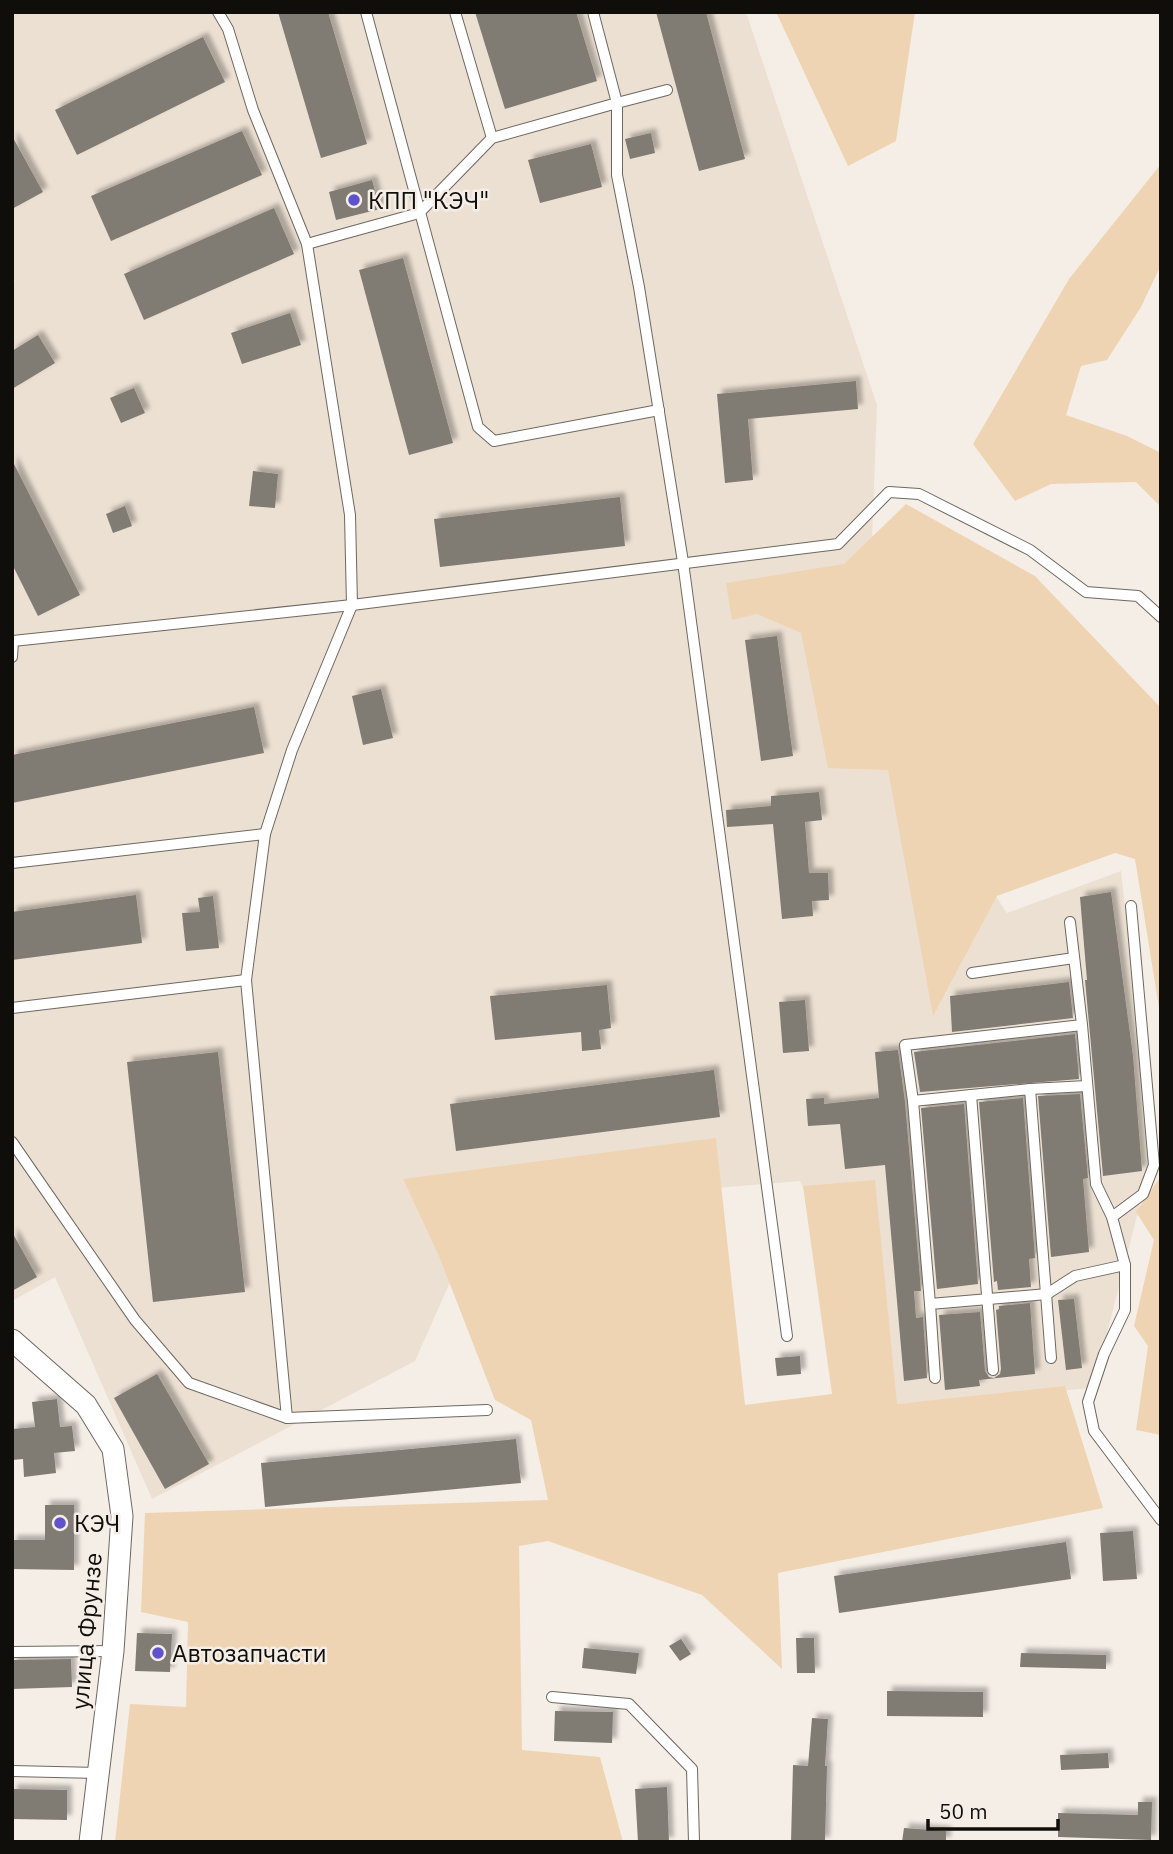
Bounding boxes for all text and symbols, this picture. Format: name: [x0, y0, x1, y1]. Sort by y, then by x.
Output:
place label: КПП "КЭЧ": [368, 184, 489, 216]
marker: КПП "КЭЧ": [346, 192, 362, 208]
place label: КЭЧ: [74, 1507, 120, 1539]
marker: КЭЧ: [52, 1515, 68, 1531]
street label: улица Фрунзе: [63, 1551, 109, 1711]
place label: Автозапчасти: [172, 1637, 327, 1669]
marker: Автозапчасти: [150, 1645, 166, 1661]
scale bar: [928, 1787, 1058, 1831]
text: 50 m: [939, 1797, 988, 1825]

